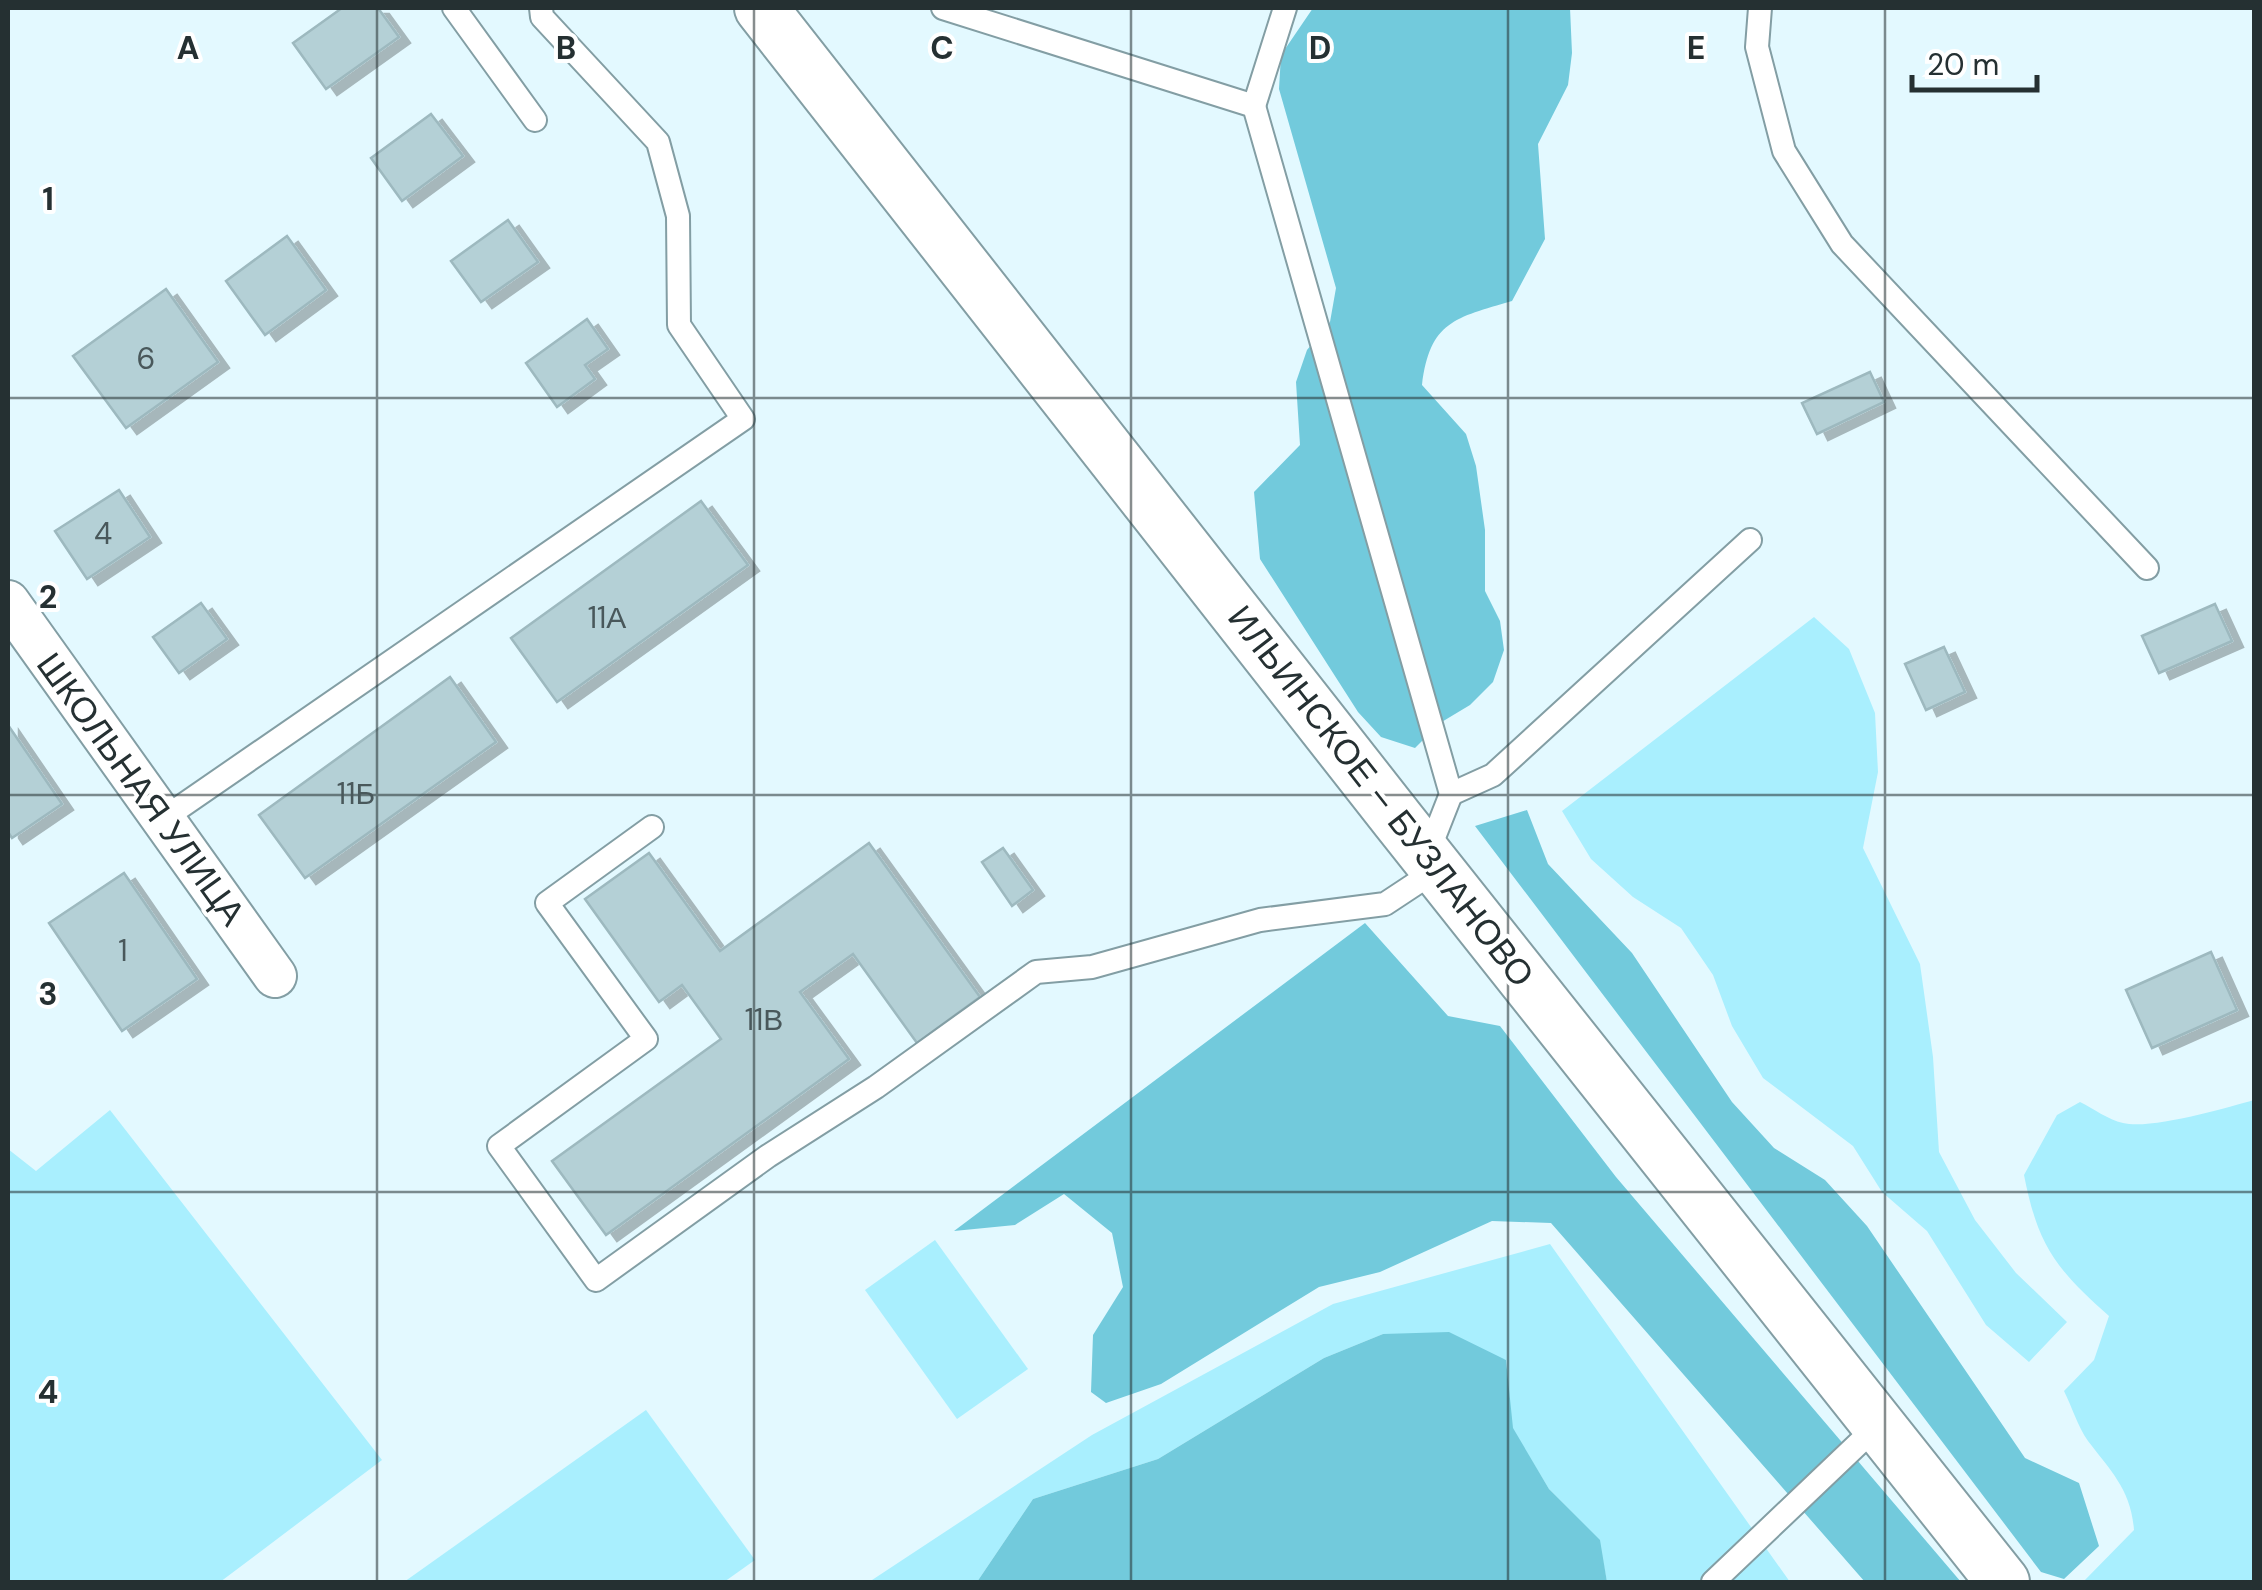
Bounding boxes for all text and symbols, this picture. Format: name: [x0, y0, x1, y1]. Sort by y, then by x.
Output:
text: A: [177, 27, 199, 69]
text: B: [556, 27, 576, 69]
text: C: [930, 27, 954, 69]
text: D: [1309, 27, 1331, 69]
text: E: [1687, 27, 1705, 69]
scale bar: [1912, 30, 2037, 92]
text: 20 m: [1927, 45, 1999, 84]
text: 1: [42, 178, 54, 220]
house number: 6: [137, 339, 155, 378]
house number: 4: [94, 514, 112, 553]
text: 2: [39, 576, 57, 618]
street label: ИЛЬИНСКОЕ – БУЗЛАНОВО: [1218, 596, 1544, 996]
house number: 11А: [588, 598, 626, 637]
street label: ШКОЛЬНАЯ УЛИЦА: [26, 643, 256, 935]
house number: 11Б: [337, 774, 375, 813]
house number: 1: [118, 931, 128, 970]
text: 3: [38, 973, 58, 1015]
house number: 11В: [745, 1000, 783, 1039]
text: 4: [38, 1371, 58, 1413]

